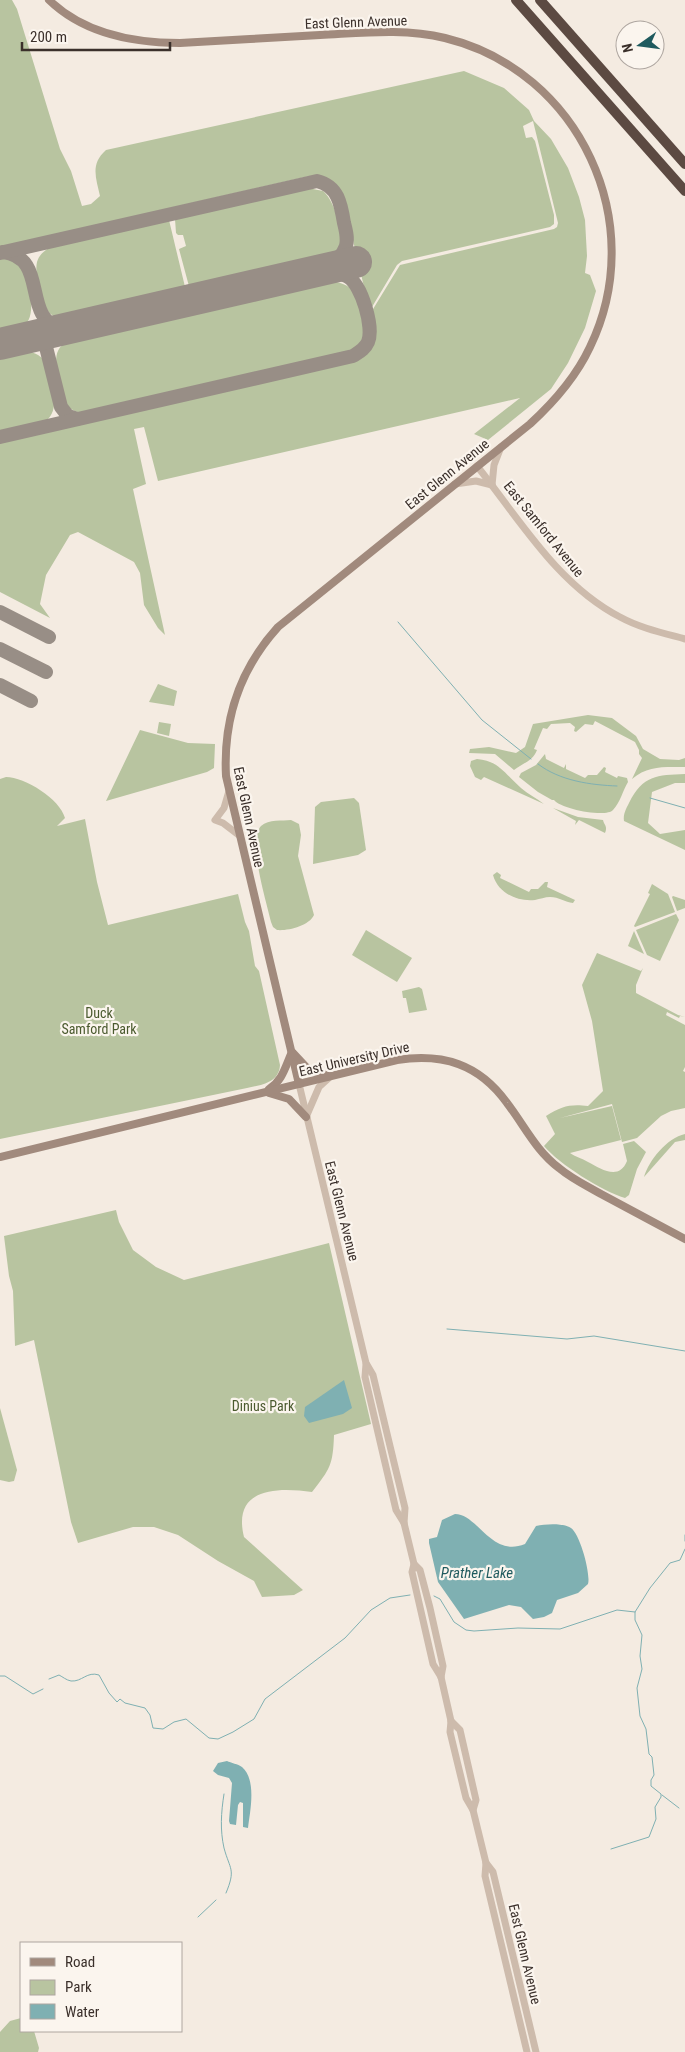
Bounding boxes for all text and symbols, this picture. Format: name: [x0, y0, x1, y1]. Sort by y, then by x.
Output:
street label: East Glenn Avenue: [304, 12, 408, 32]
scale bar: [22, 20, 170, 52]
north arrow: [615, 20, 665, 70]
text: 200 m: [30, 28, 67, 46]
text: N: [619, 42, 636, 54]
street label: East Glenn Avenue: [402, 435, 492, 512]
street label: East Samford Avenue: [501, 478, 588, 580]
street label: East Glenn Avenue: [231, 765, 268, 869]
park label: Duck Samford Park: [61, 1005, 137, 1037]
street label: East University Drive: [297, 1038, 411, 1079]
street label: East Glenn Avenue: [322, 1159, 362, 1263]
park label: Dinius Park: [232, 1398, 295, 1414]
water label: Prather Lake: [441, 1564, 513, 1582]
street label: East Glenn Avenue: [506, 1902, 544, 2006]
legend: [20, 1942, 182, 2032]
text: Road: [65, 1953, 95, 1971]
text: Park: [65, 1978, 92, 1996]
text: Water: [65, 2003, 100, 2021]

